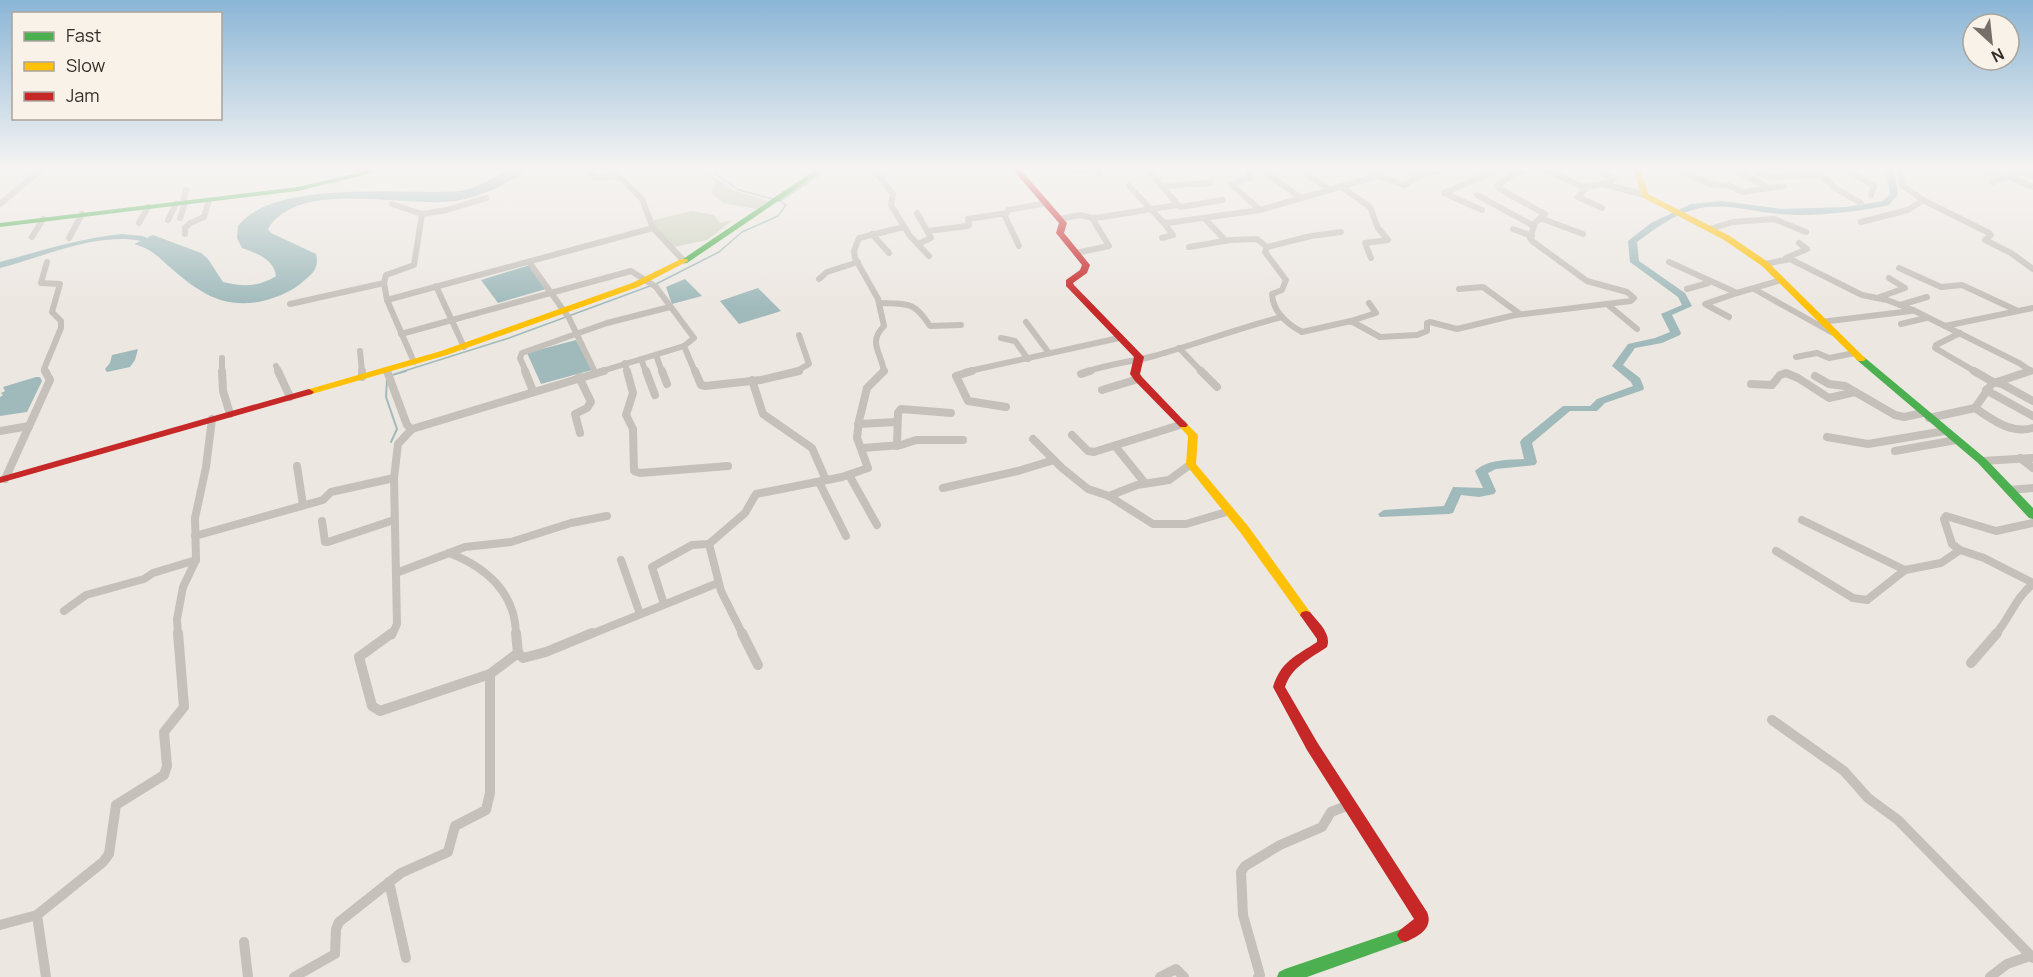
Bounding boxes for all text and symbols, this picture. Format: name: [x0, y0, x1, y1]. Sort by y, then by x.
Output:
legend: [12, 12, 222, 120]
north arrow: [1961, 12, 2021, 72]
text: Fast: [66, 23, 101, 47]
text: N: [1988, 43, 2008, 68]
text: Slow: [66, 53, 106, 77]
text: Jam: [66, 83, 100, 107]

